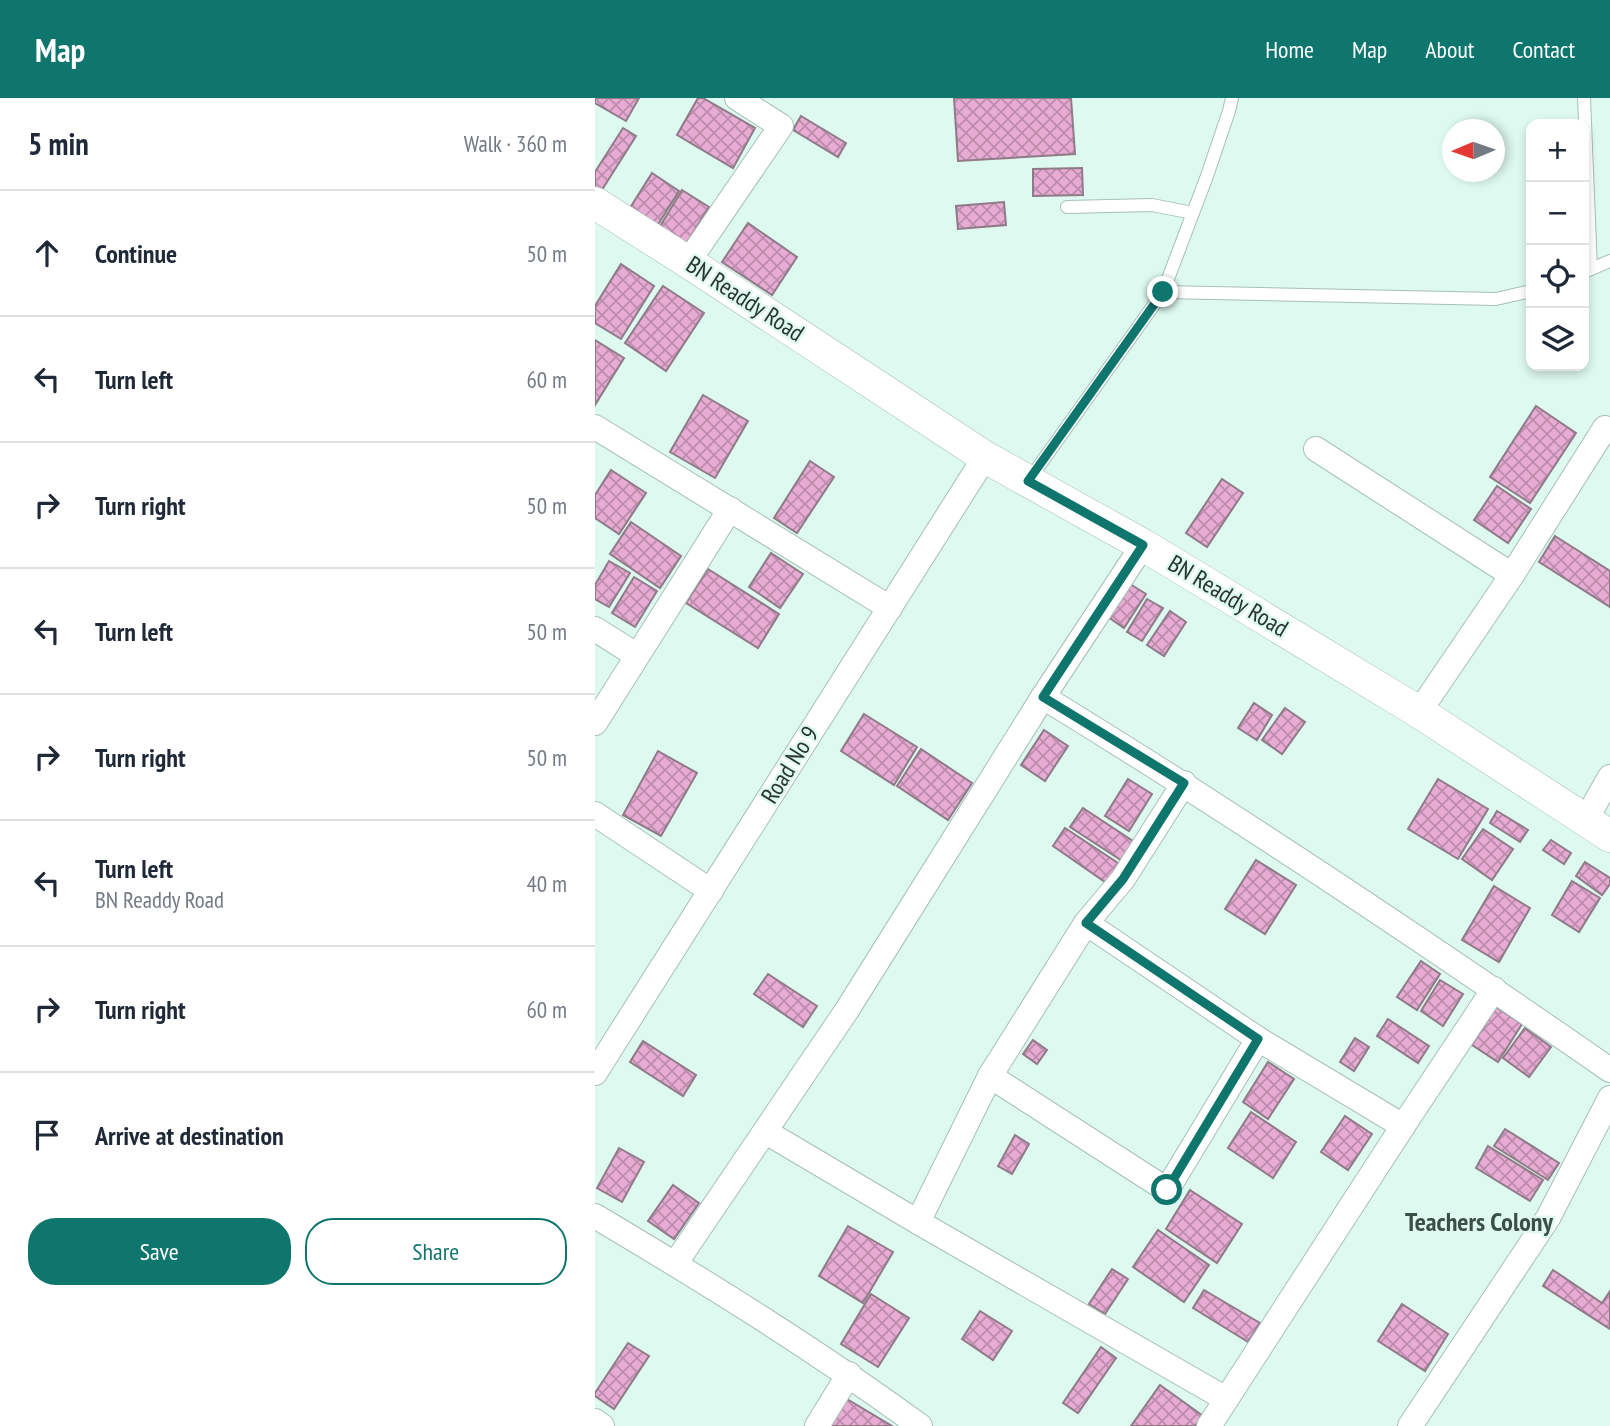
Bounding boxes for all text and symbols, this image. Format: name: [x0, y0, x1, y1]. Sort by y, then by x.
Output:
text: Map: [35, 28, 85, 71]
text: Home: [1265, 34, 1314, 65]
text: Map: [1352, 34, 1387, 65]
text: About: [1425, 34, 1474, 65]
text: Contact: [1512, 34, 1575, 65]
north arrow: [1442, 119, 1505, 182]
map controls: [1526, 119, 1589, 371]
button: +: [1526, 119, 1589, 182]
text: 5 min: [28, 124, 89, 163]
text: Walk · 360 m: [464, 129, 567, 158]
button: −: [1526, 182, 1589, 245]
icon: ahead: [28, 234, 66, 272]
text: Continue: [95, 237, 177, 270]
text: 50 m: [526, 239, 567, 268]
button: locate: [1526, 245, 1589, 308]
street label: BN Readdy Road: [680, 249, 810, 348]
route end: [1147, 276, 1178, 307]
button: layers: [1526, 308, 1589, 371]
icon: left: [28, 360, 66, 398]
text: Turn left: [95, 363, 173, 396]
text: 60 m: [526, 365, 567, 394]
icon: right: [28, 486, 66, 524]
text: Turn right: [95, 489, 186, 522]
text: 50 m: [526, 491, 567, 520]
street label: BN Readdy Road: [1163, 548, 1294, 644]
icon: left: [28, 612, 66, 650]
text: Turn left: [95, 615, 173, 648]
text: 50 m: [526, 617, 567, 646]
street label: Road No 9: [754, 720, 825, 809]
icon: right: [28, 738, 66, 776]
text: Turn right: [95, 741, 186, 774]
text: 50 m: [526, 743, 567, 772]
text: Turn left: [95, 852, 173, 885]
icon: left: [28, 864, 66, 902]
text: 40 m: [526, 869, 567, 898]
text: BN Readdy Road: [95, 885, 224, 914]
icon: right: [28, 990, 66, 1028]
text: Turn right: [95, 993, 186, 1026]
text: 60 m: [526, 995, 567, 1024]
icon: arrive: [28, 1116, 66, 1154]
text: Arrive at destination: [95, 1119, 284, 1152]
route start: [1151, 1174, 1182, 1205]
district label: Teachers Colony: [1405, 1205, 1553, 1238]
button: Save: [28, 1218, 291, 1285]
button: Share: [305, 1218, 567, 1285]

